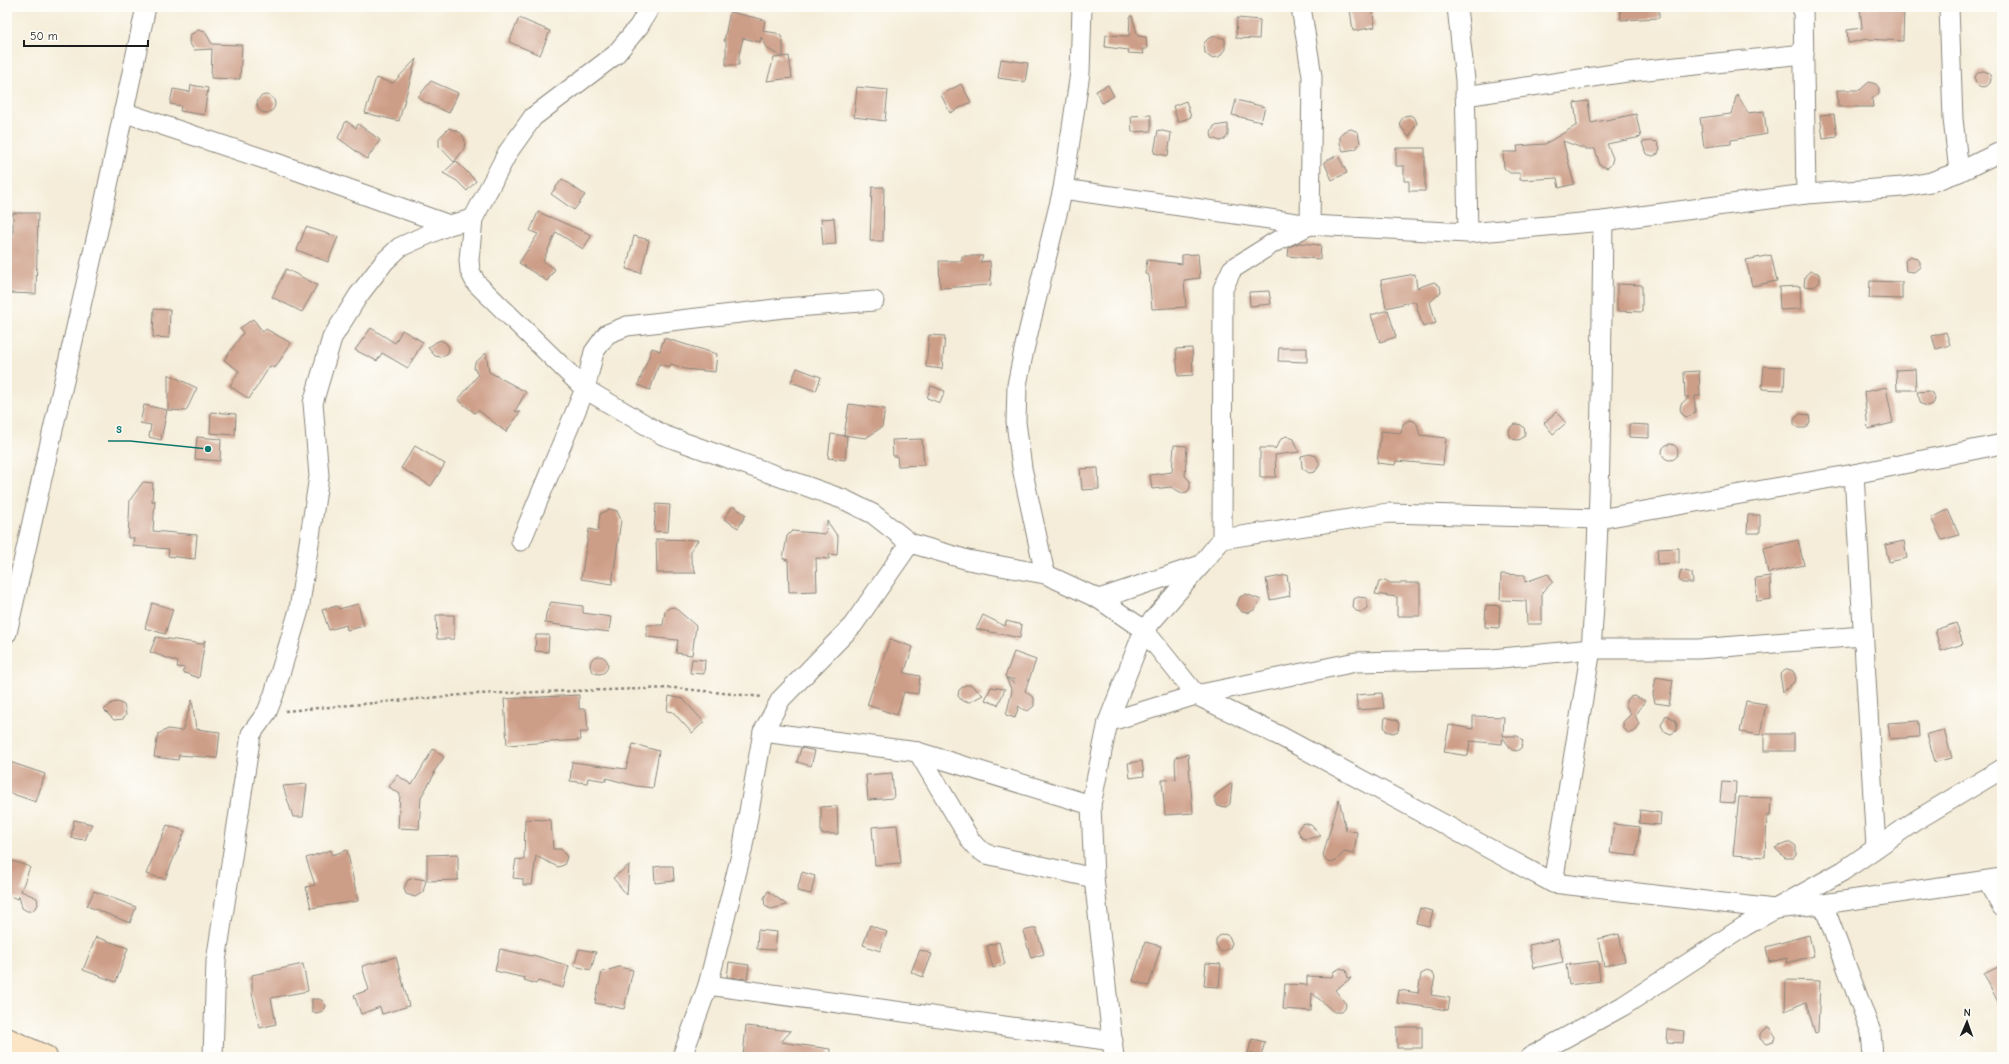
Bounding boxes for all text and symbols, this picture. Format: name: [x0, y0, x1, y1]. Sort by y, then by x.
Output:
scale bar: [24, 22, 148, 48]
text: 50 m: [30, 29, 58, 43]
callout: s: [108, 415, 130, 441]
text: s: [116, 420, 122, 437]
north arrow: [1947, 1002, 1987, 1042]
text: N: [1964, 1006, 1971, 1019]

